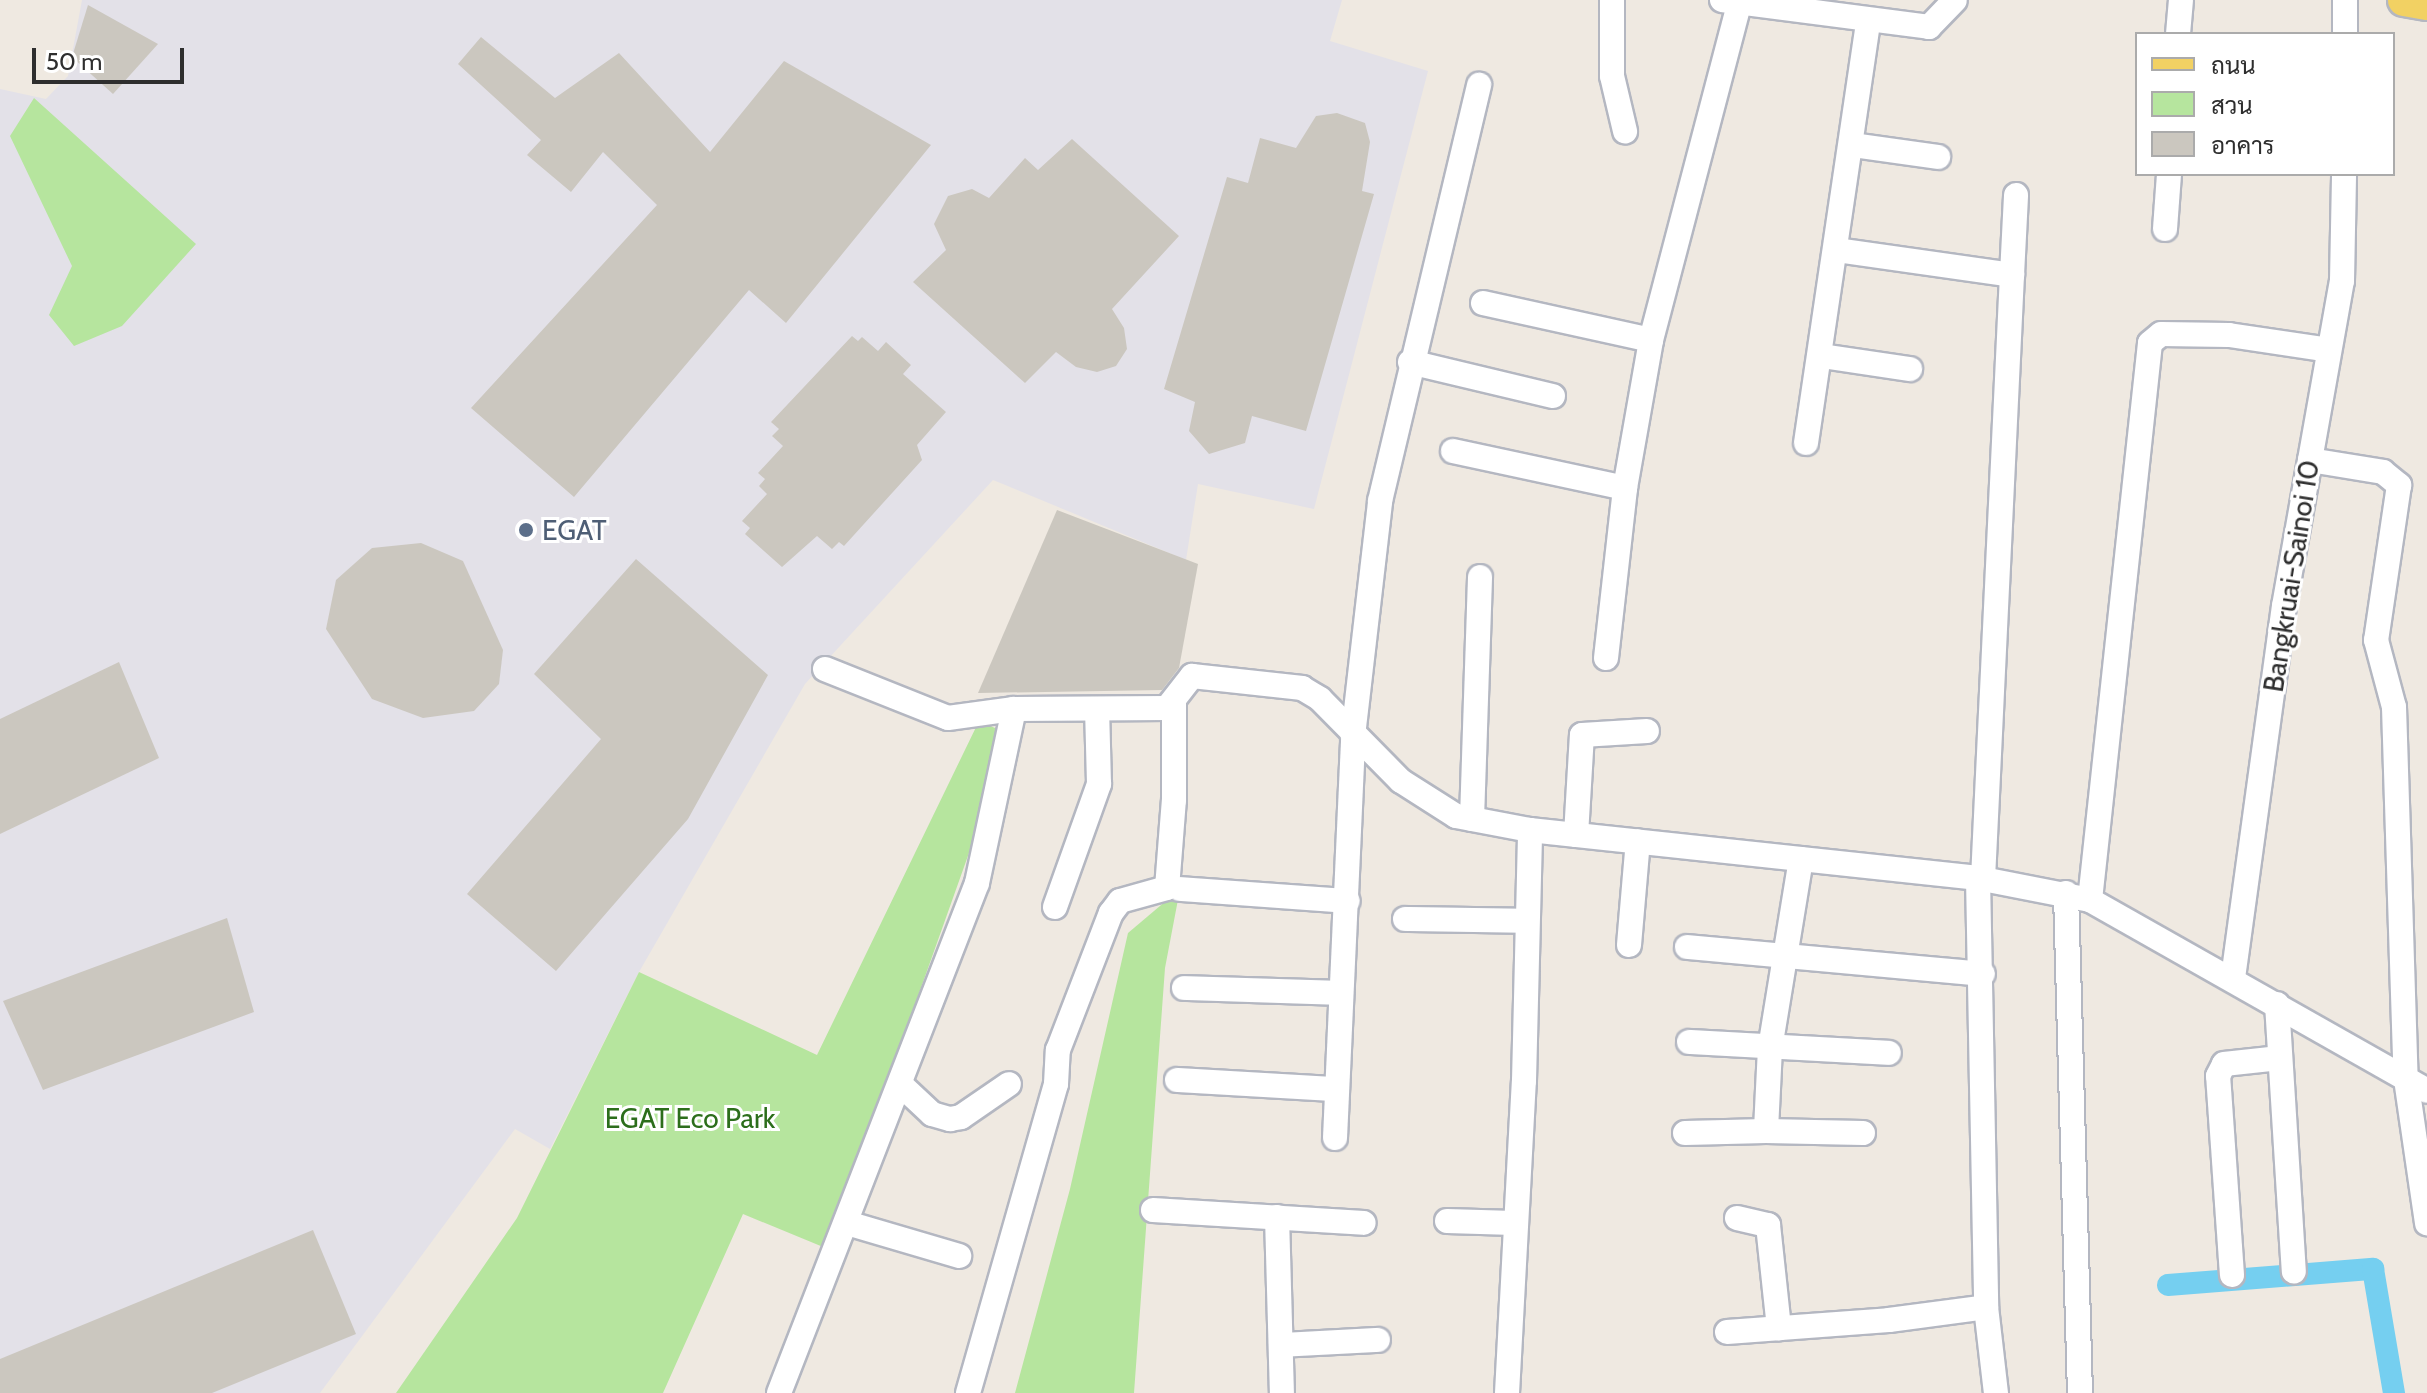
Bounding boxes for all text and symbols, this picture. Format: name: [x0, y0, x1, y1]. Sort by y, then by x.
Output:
scale bar: [36, 32, 188, 82]
legend: [2135, 32, 2395, 176]
text: 50 m: [46, 47, 102, 76]
text: ถนน: [2211, 51, 2256, 80]
text: สวน: [2211, 91, 2253, 120]
text: อาคาร: [2211, 131, 2274, 160]
street label: Bangkruai-Sainoi 10: [2256, 458, 2326, 694]
place label: EGAT: [542, 513, 607, 547]
marker: EGAT: [517, 521, 535, 539]
park label: EGAT Eco Park: [605, 1101, 775, 1135]

